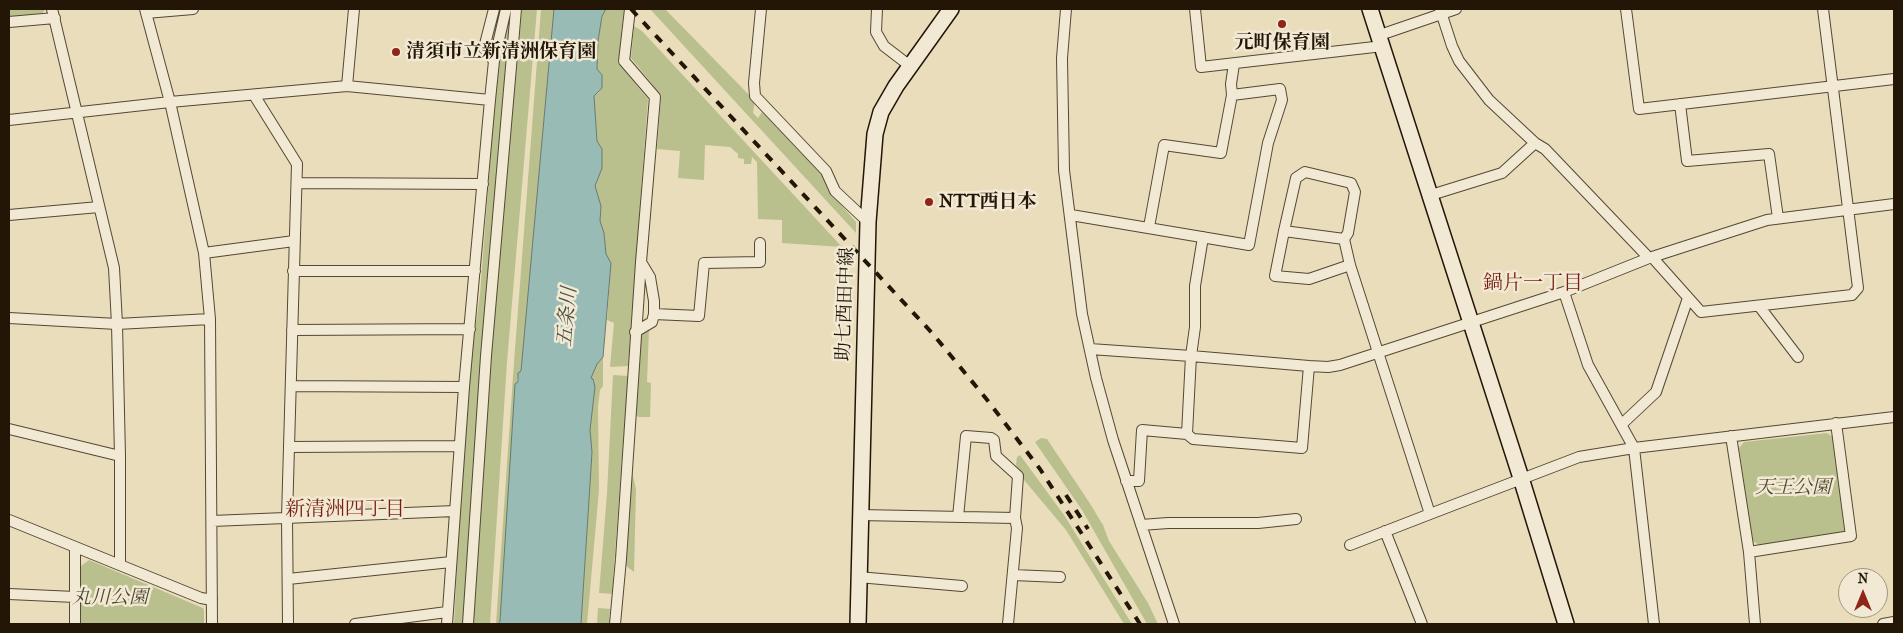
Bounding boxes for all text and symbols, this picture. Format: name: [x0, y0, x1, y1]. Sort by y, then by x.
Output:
marker: 元町保育園: [1276, 18, 1288, 30]
place label: 元町保育園: [1235, 32, 1329, 54]
place label: 清須市立新清洲保育園: [406, 41, 596, 63]
marker: 清須市立新清洲保育園: [390, 46, 402, 58]
place label: NTT西日本: [939, 191, 1036, 213]
marker: NTT西日本: [923, 196, 935, 208]
street label: 助七西田中線: [833, 247, 859, 361]
district label: 鍋片一丁目: [1483, 272, 1583, 296]
water label: 五条川: [553, 286, 583, 348]
park label: 天王公園: [1755, 477, 1831, 499]
district label: 新清洲四丁目: [285, 498, 405, 522]
north arrow: [1838, 568, 1888, 618]
text: N: [1858, 570, 1868, 587]
park label: 丸川公園: [72, 587, 148, 609]

